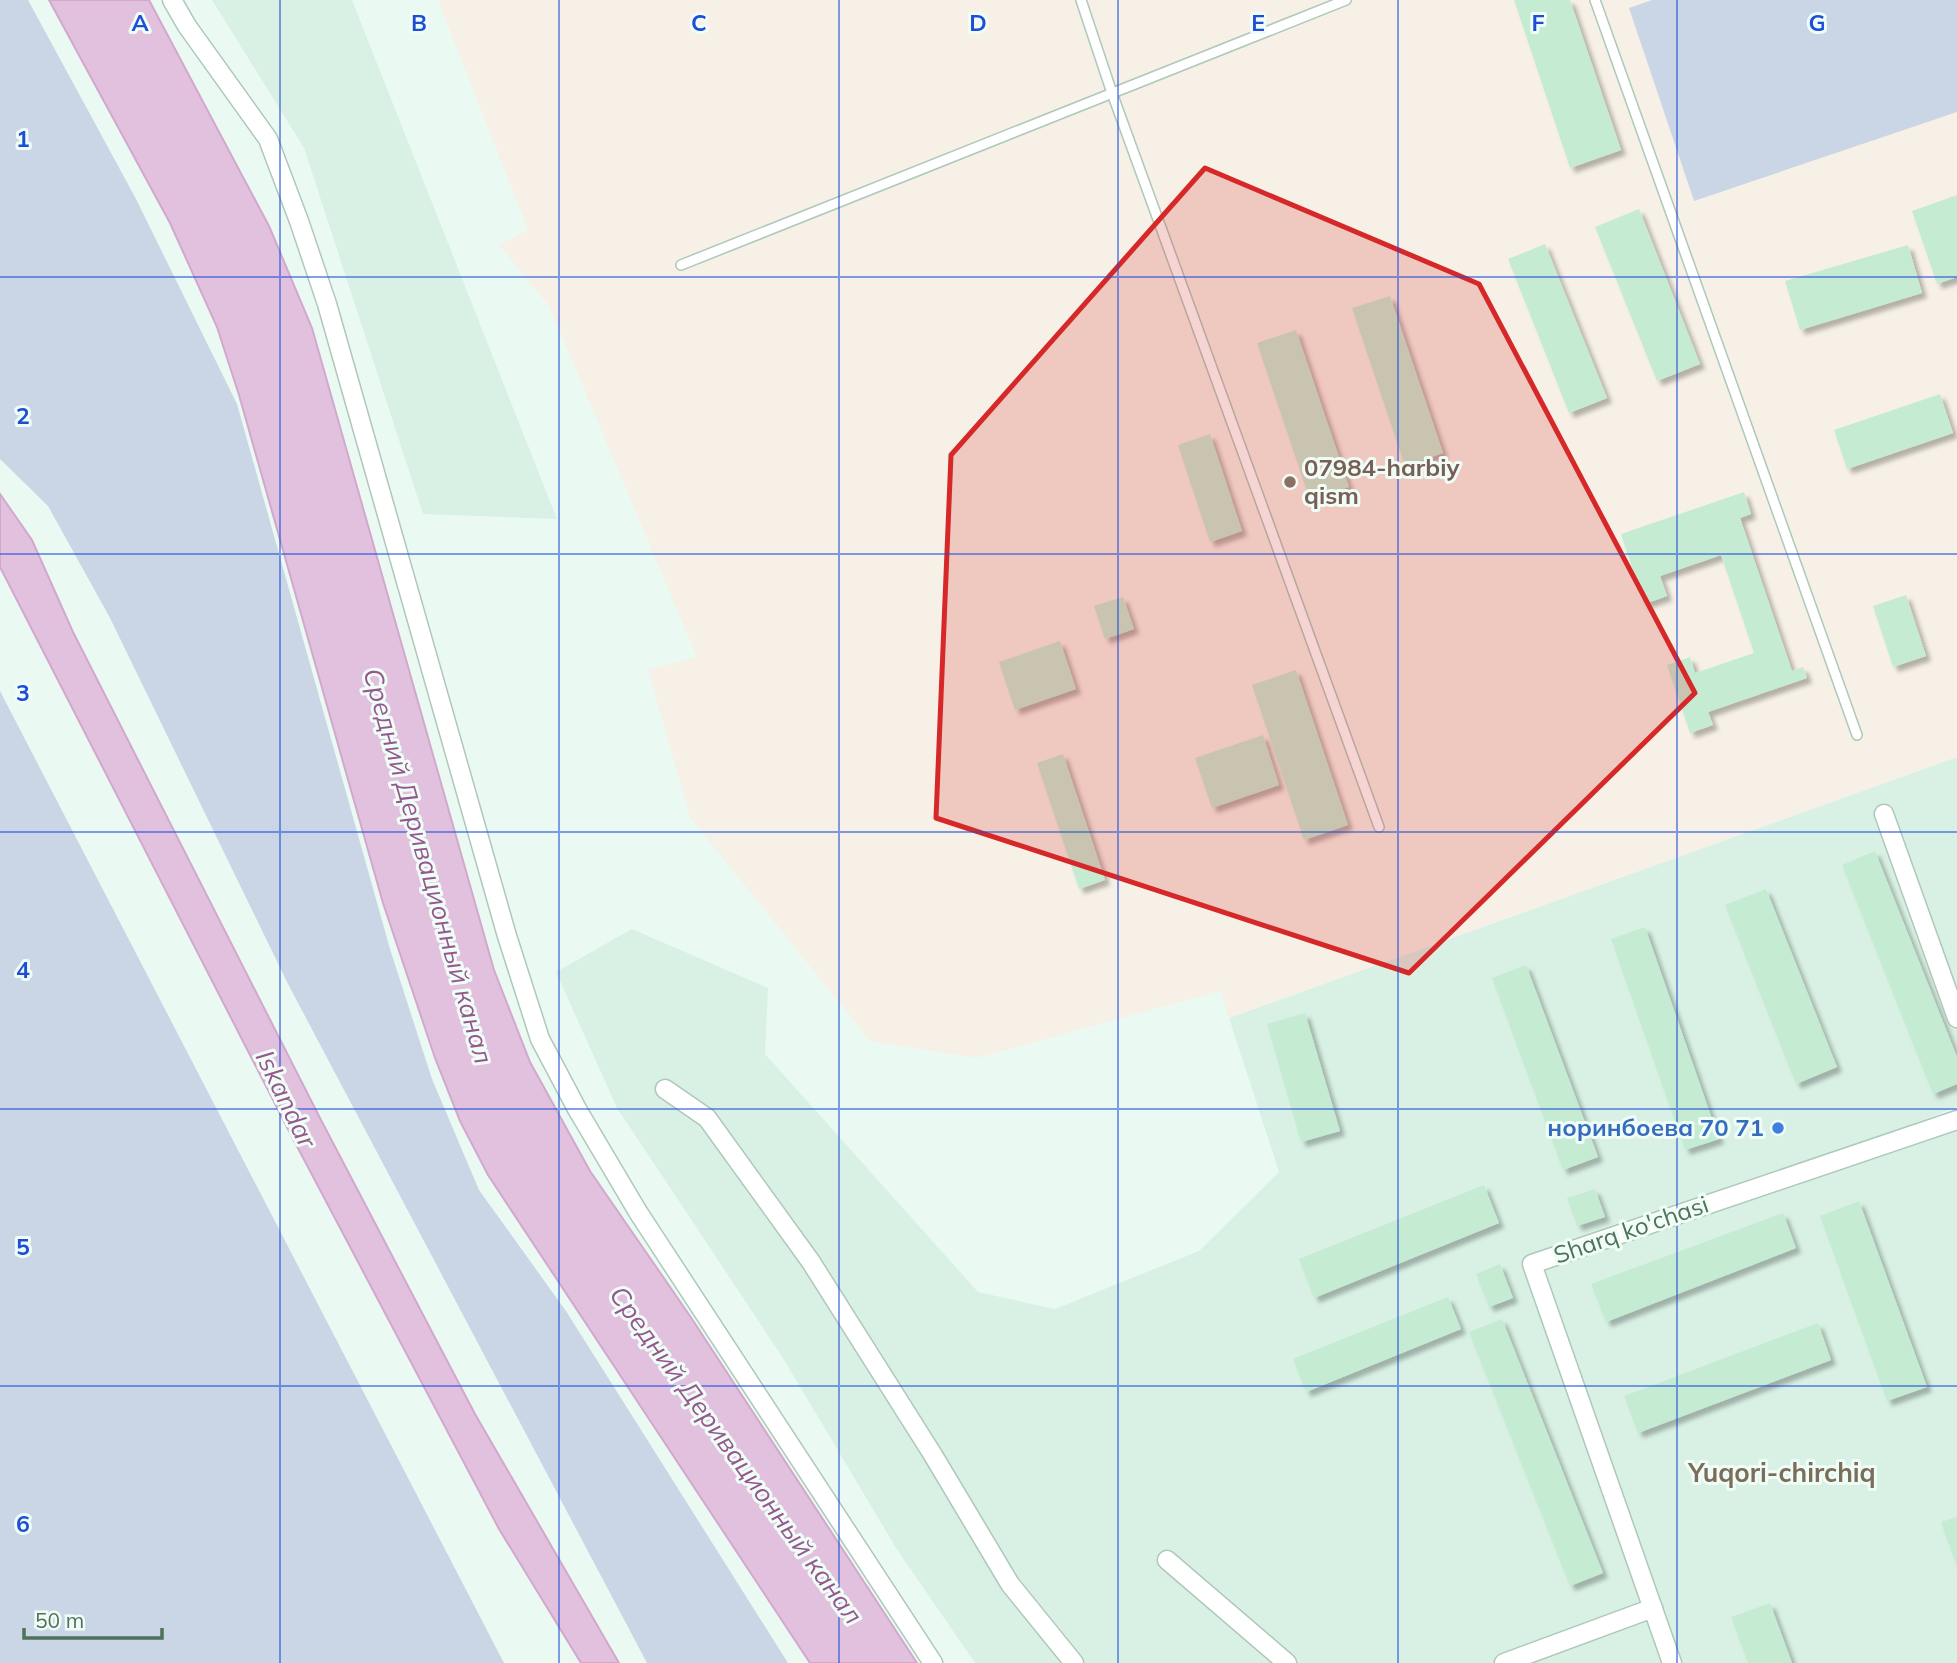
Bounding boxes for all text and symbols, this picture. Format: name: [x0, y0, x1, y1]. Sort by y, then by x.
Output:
text: A: [131, 8, 149, 37]
text: B: [411, 8, 427, 37]
text: C: [691, 8, 707, 37]
text: D: [969, 8, 987, 37]
text: E: [1251, 8, 1265, 37]
text: F: [1531, 8, 1545, 37]
text: G: [1808, 8, 1826, 37]
text: 1: [16, 124, 30, 153]
text: 2: [16, 401, 30, 430]
place label: 07984-harbiy qism: [1304, 452, 1460, 510]
marker: 07984-harbiy qism: [1282, 474, 1298, 490]
water label: Средний Деривационный канал: [356, 664, 501, 1067]
text: 3: [16, 678, 30, 707]
text: 4: [16, 955, 30, 984]
water label: Iskandar: [249, 1045, 325, 1154]
place label: норинбоева 70 71: [1547, 1112, 1764, 1142]
marker: норинбоева 70 71: [1770, 1120, 1786, 1136]
street label: Sharq ko'chasi: [1549, 1189, 1712, 1270]
text: 5: [16, 1232, 30, 1261]
water label: Средний Деривационный канал: [603, 1279, 870, 1630]
district label: Yuqori-chirchiq: [1687, 1456, 1876, 1489]
text: 6: [16, 1509, 30, 1538]
scale bar: [24, 1596, 163, 1640]
text: 50 m: [35, 1607, 84, 1633]

